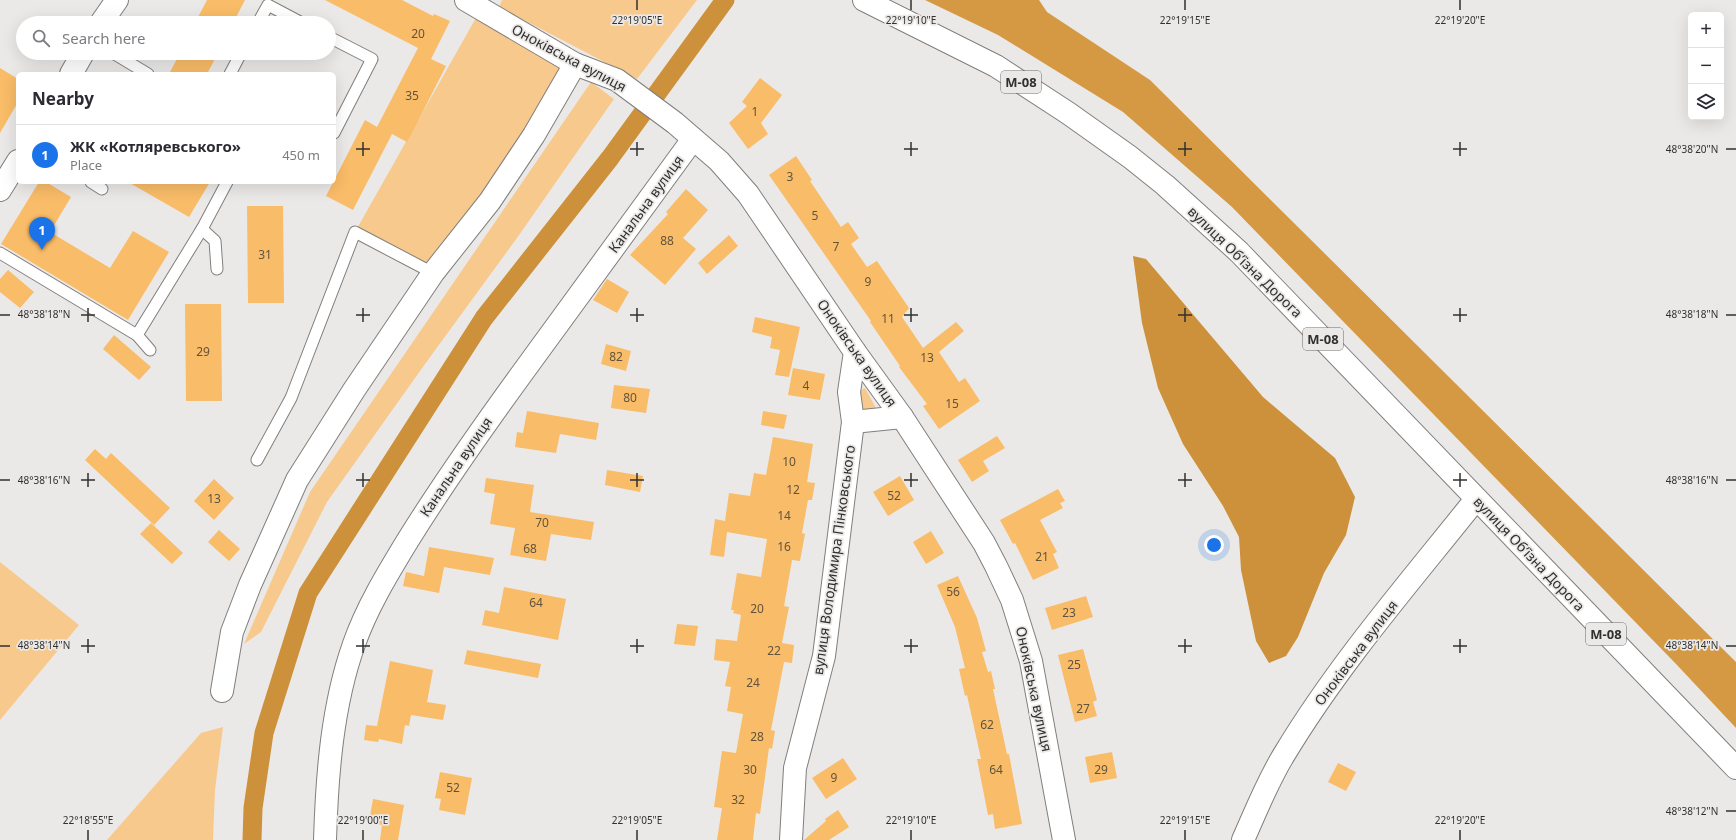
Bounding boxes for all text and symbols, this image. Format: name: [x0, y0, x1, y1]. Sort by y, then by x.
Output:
map controls: [1688, 12, 1724, 120]
button: +: [1688, 12, 1724, 48]
text: 22°19'05"E: [612, 13, 662, 27]
text: 22°19'10"E: [886, 13, 936, 27]
text: 22°19'15"E: [1160, 13, 1210, 27]
text: 22°19'20"E: [1435, 13, 1485, 27]
search box: [16, 16, 336, 60]
street label: Оноківська вулиця: [509, 19, 630, 96]
house number: 20: [411, 25, 425, 42]
icon: search: [30, 27, 52, 49]
text: Search here: [62, 28, 145, 48]
button: −: [1688, 48, 1724, 84]
road number: М-08: [1001, 71, 1041, 93]
button: layers: [1688, 84, 1724, 120]
text: Nearby: [32, 87, 94, 110]
house number: 35: [405, 87, 419, 104]
house number: 1: [752, 103, 758, 120]
text: ЖК «Котляревського»: [70, 136, 241, 156]
text: 48°38'20"N: [1666, 142, 1718, 156]
text: 1: [41, 146, 49, 164]
text: 450 m: [282, 146, 320, 164]
street label: Канальна вулиця: [604, 151, 687, 256]
text: Place: [70, 156, 102, 174]
house number: 3: [787, 168, 794, 185]
street label: вулиця Обʼїзна Дорога: [1184, 202, 1307, 321]
house number: 5: [812, 207, 819, 224]
pin: 1: [29, 217, 55, 250]
house number: 88: [660, 232, 674, 249]
house number: 7: [833, 238, 840, 255]
house number: 31: [258, 246, 272, 263]
house number: 9: [865, 273, 872, 290]
street label: Оноківська вулиця: [813, 295, 902, 410]
text: 48°38'18"N: [18, 307, 70, 321]
text: 48°38'18"N: [1666, 307, 1718, 321]
house number: 11: [881, 310, 895, 327]
road number: М-08: [1303, 328, 1343, 350]
house number: 29: [196, 343, 210, 360]
house number: 82: [609, 348, 623, 365]
house number: 13: [920, 349, 934, 366]
house number: 4: [803, 377, 810, 394]
house number: 80: [623, 389, 637, 406]
house number: 15: [945, 395, 959, 412]
street label: Канальна вулиця: [415, 413, 496, 520]
street label: вулиця Володимира Пінковського: [808, 444, 859, 676]
house number: 10: [782, 453, 796, 470]
text: 48°38'16"N: [18, 473, 70, 487]
text: 48°38'16"N: [1666, 473, 1718, 487]
house number: 12: [786, 481, 800, 498]
house number: 52: [887, 487, 901, 504]
house number: 13: [207, 490, 221, 507]
street label: вулиця Обʼїзна Дорога: [1470, 492, 1589, 615]
house number: 14: [777, 507, 791, 524]
house number: 70: [535, 514, 549, 531]
your location: [1204, 535, 1224, 555]
house number: 16: [777, 538, 791, 555]
house number: 68: [523, 540, 537, 557]
house number: 21: [1035, 548, 1049, 565]
house number: 56: [946, 583, 960, 600]
house number: 64: [529, 594, 543, 611]
street label: Оноківська вулиця: [1310, 596, 1402, 709]
house number: 20: [750, 600, 764, 617]
house number: 23: [1062, 604, 1076, 621]
road number: М-08: [1586, 623, 1626, 645]
street label: Оноківська вулиця: [1012, 625, 1057, 753]
text: 48°38'14"N: [18, 638, 70, 652]
text: 48°38'14"N: [1666, 638, 1718, 652]
house number: 22: [767, 642, 781, 659]
house number: 25: [1067, 656, 1081, 673]
house number: 24: [746, 674, 760, 691]
house number: 27: [1076, 700, 1090, 717]
house number: 62: [980, 716, 994, 733]
house number: 28: [750, 728, 764, 745]
house number: 30: [743, 761, 757, 778]
house number: 64: [989, 761, 1003, 778]
house number: 29: [1094, 761, 1108, 778]
house number: 9: [831, 769, 838, 786]
house number: 52: [446, 779, 460, 796]
house number: 32: [731, 791, 745, 808]
text: 48°38'12"N: [1666, 804, 1718, 818]
text: 22°18'55"E: [63, 813, 113, 827]
text: 22°19'00"E: [338, 813, 388, 827]
text: 22°19'05"E: [612, 813, 662, 827]
text: 22°19'10"E: [886, 813, 936, 827]
text: 22°19'15"E: [1160, 813, 1210, 827]
text: 22°19'20"E: [1435, 813, 1485, 827]

